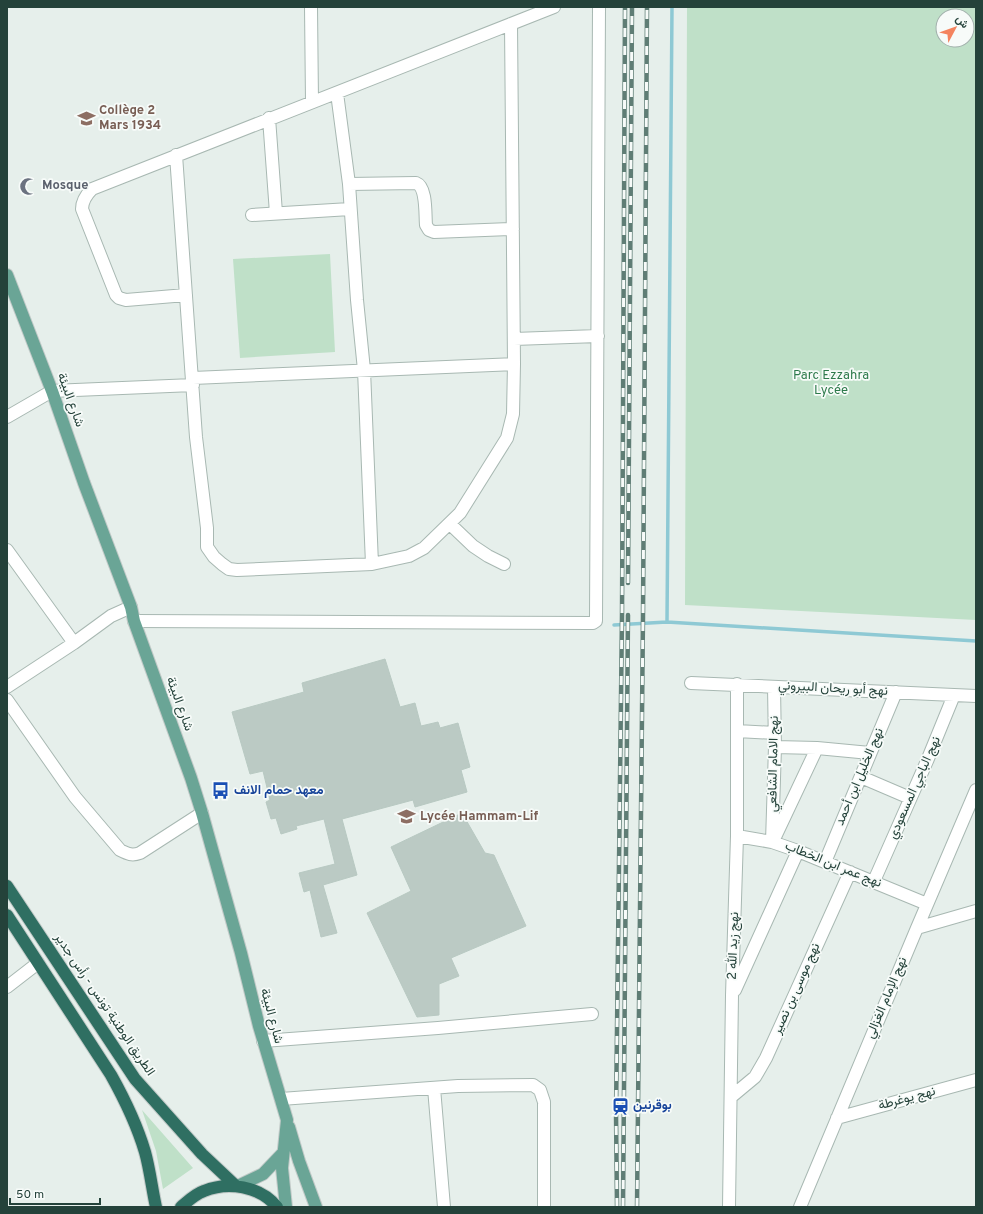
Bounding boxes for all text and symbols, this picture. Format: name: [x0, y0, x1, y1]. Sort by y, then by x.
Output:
north arrow: [935, 8, 975, 48]
text: ش: [952, 13, 971, 32]
place label: Collège 2 Mars 1934: [99, 103, 161, 134]
school or university icon: Collège 2 Mars 1934: [76, 108, 96, 128]
mosque icon: Mosque: [19, 176, 39, 196]
place label: Mosque: [42, 178, 88, 194]
park label: Parc Ezzahra Lycée: [793, 368, 869, 399]
street label: شارع البيئة: [53, 371, 87, 429]
street label: شارع البيئة: [162, 675, 196, 733]
street label: نهج أبو ريحان البيروني: [778, 677, 889, 701]
street label: نهج الامام الشافعي: [765, 715, 784, 812]
street label: نهج الخليل ابن أحمد: [831, 725, 888, 828]
street label: نهج الباجي المسعودي: [885, 734, 946, 842]
bus stop icon: معهد حمام الانف: [211, 781, 231, 801]
place label: معهد حمام الانف: [234, 783, 323, 799]
school or university icon: Lycée Hammam-Lif: [397, 807, 417, 827]
place label: Lycée Hammam-Lif: [420, 809, 538, 825]
street label: نهج عمر ابن الخطاب: [782, 838, 884, 892]
street label: نهج زيد الله 2: [724, 911, 743, 980]
street label: الطريق الوطنية تونس - رأس جدير: [50, 929, 159, 1079]
street label: نهج موسى بن نصير: [769, 941, 824, 1038]
street label: نهج الإمام الغزالي: [863, 954, 912, 1042]
street label: شارع البيئة: [256, 987, 286, 1045]
street label: نهج يوغرطة: [877, 1084, 938, 1114]
station icon: بوقرنين: [610, 1096, 630, 1116]
place label: بوقرنين: [633, 1098, 672, 1114]
scale bar: [10, 1180, 100, 1206]
text: 50 m: [16, 1187, 44, 1203]

